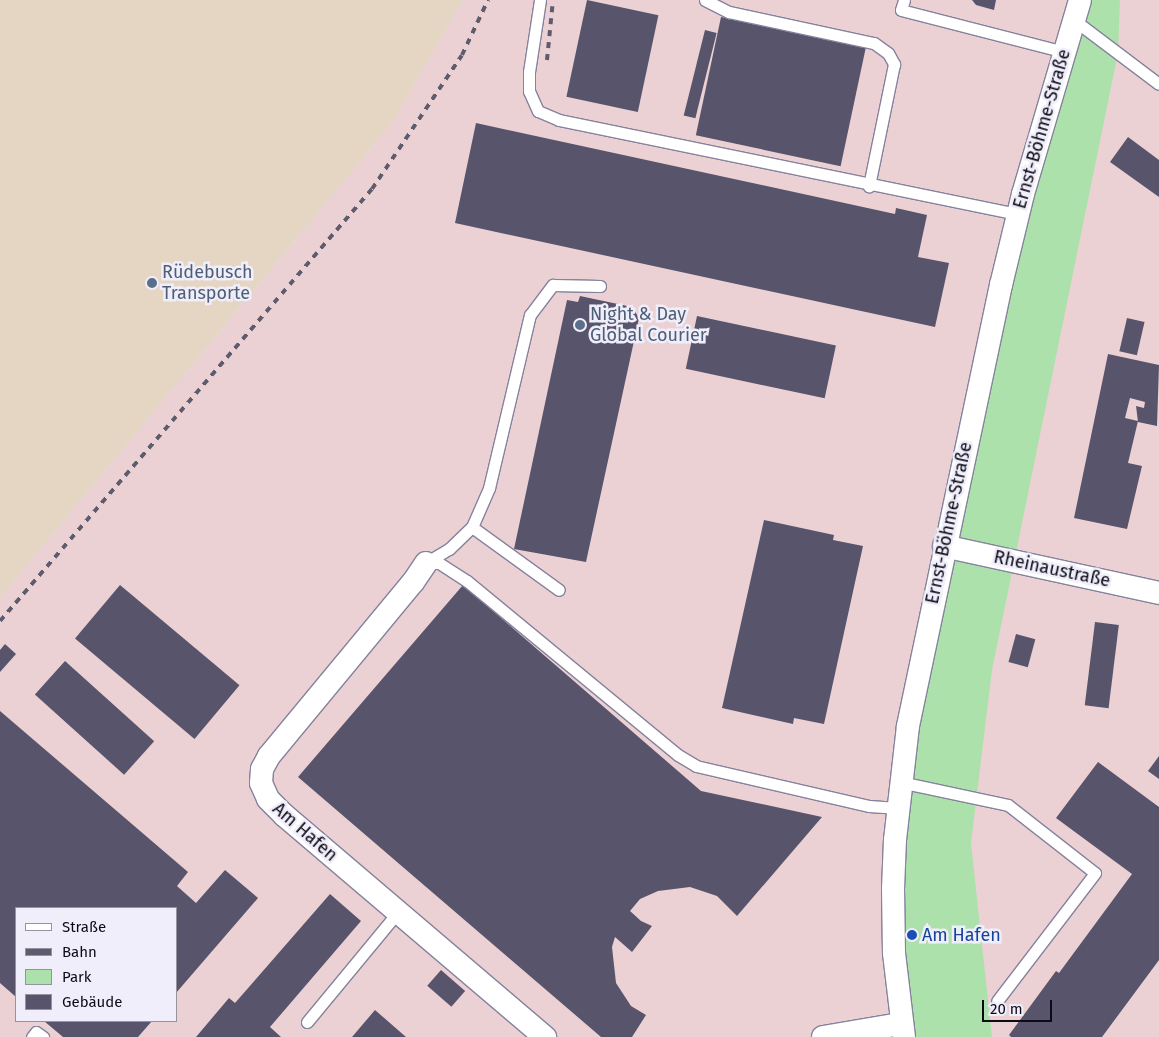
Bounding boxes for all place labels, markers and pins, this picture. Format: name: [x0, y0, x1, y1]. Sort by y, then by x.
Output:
place label: Rüdebusch Transporte: [162, 262, 253, 304]
marker: Rüdebusch Transporte: [146, 277, 158, 289]
place label: Night & Day Global Courier: [590, 304, 707, 346]
marker: Night & Day Global Courier: [574, 319, 586, 331]
place label: Am Hafen: [922, 924, 1001, 946]
marker: Am Hafen: [906, 929, 918, 941]

